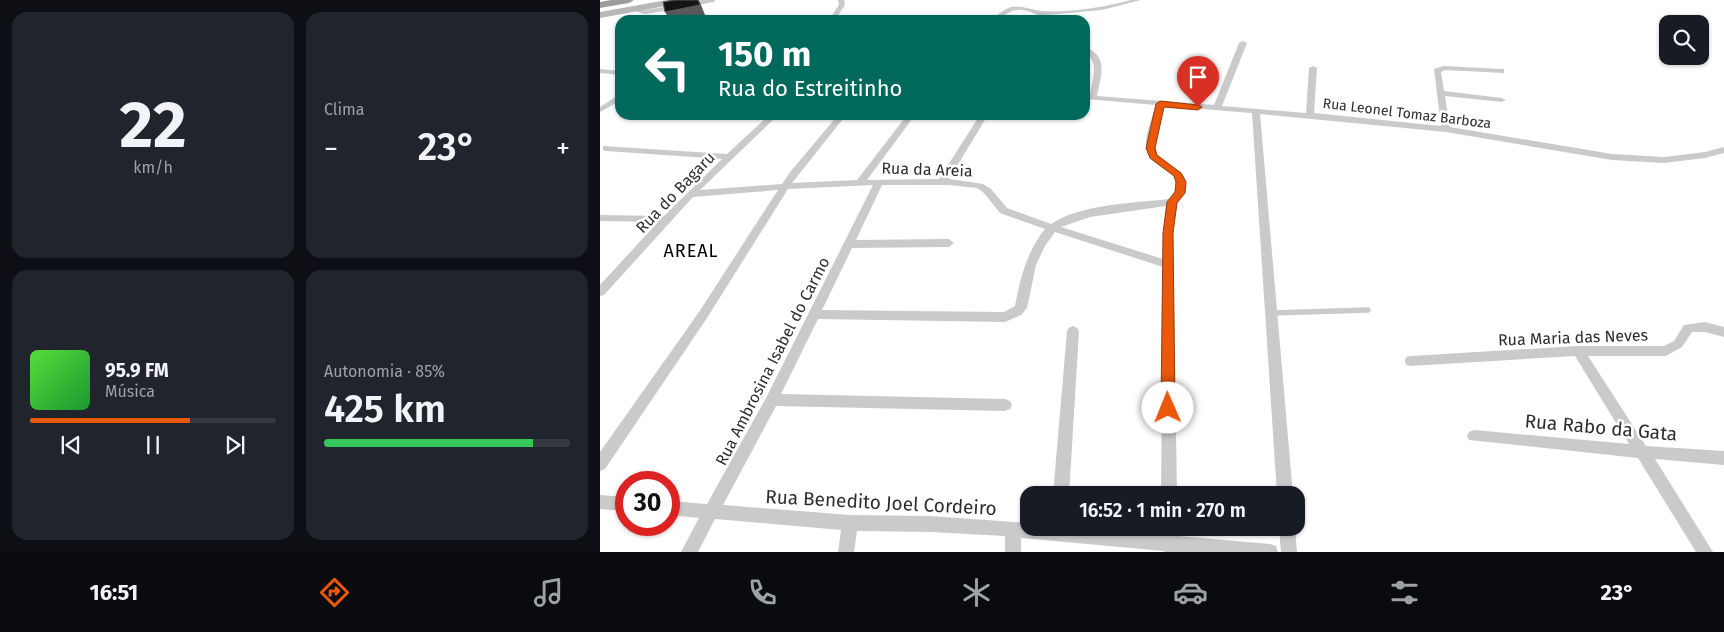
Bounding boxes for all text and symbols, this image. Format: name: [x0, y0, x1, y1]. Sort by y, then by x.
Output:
map controls: [1659, 15, 1709, 65]
button: search: [1659, 15, 1709, 65]
text: 150 m: [718, 33, 811, 75]
icon: left: [635, 35, 700, 100]
pin: [1177, 56, 1219, 107]
icon: arrive: [1184, 63, 1212, 91]
text: Rua do Estreitinho: [718, 75, 902, 102]
text: 22: [119, 86, 187, 164]
street label: Rua Leonel Tomaz Barboza: [1322, 95, 1492, 132]
text: Clima: [324, 100, 364, 119]
text: 23°: [418, 124, 476, 170]
text: −: [324, 132, 338, 165]
text: +: [556, 132, 570, 165]
street label: Rua do Bagaru: [632, 148, 719, 237]
text: km/h: [133, 158, 173, 177]
street label: Rua da Areia: [881, 158, 973, 181]
district label: AREAL: [663, 240, 719, 262]
street label: Rua Ambrosina Isabel do Carmo: [711, 254, 833, 469]
street label: Rua Maria das Neves: [1498, 325, 1648, 350]
text: 95.9 FM: [105, 359, 169, 382]
text: Autonomia · 85%: [324, 362, 445, 381]
position arrow: [1141, 381, 1193, 433]
text: Música: [105, 382, 155, 401]
text: 425 km: [324, 386, 446, 432]
street label: Rua Rabo da Gata: [1524, 409, 1678, 446]
icon: previous: [57, 431, 85, 459]
icon: pause: [139, 431, 167, 459]
icon: next: [221, 431, 249, 459]
speed limit sign: 30: [615, 471, 680, 536]
street label: Rua Benedito Joel Cordeiro: [765, 485, 997, 520]
text: 16:52 · 1 min · 270 m: [1079, 499, 1246, 522]
icon: directions: [317, 575, 352, 610]
icon: music: [531, 575, 566, 610]
icon: phone: [745, 575, 780, 610]
icon: climate: [959, 575, 994, 610]
icon: car: [1173, 575, 1208, 610]
icon: filters: [1387, 575, 1422, 610]
text: 16:51: [89, 579, 138, 606]
text: 23°: [1600, 579, 1635, 606]

